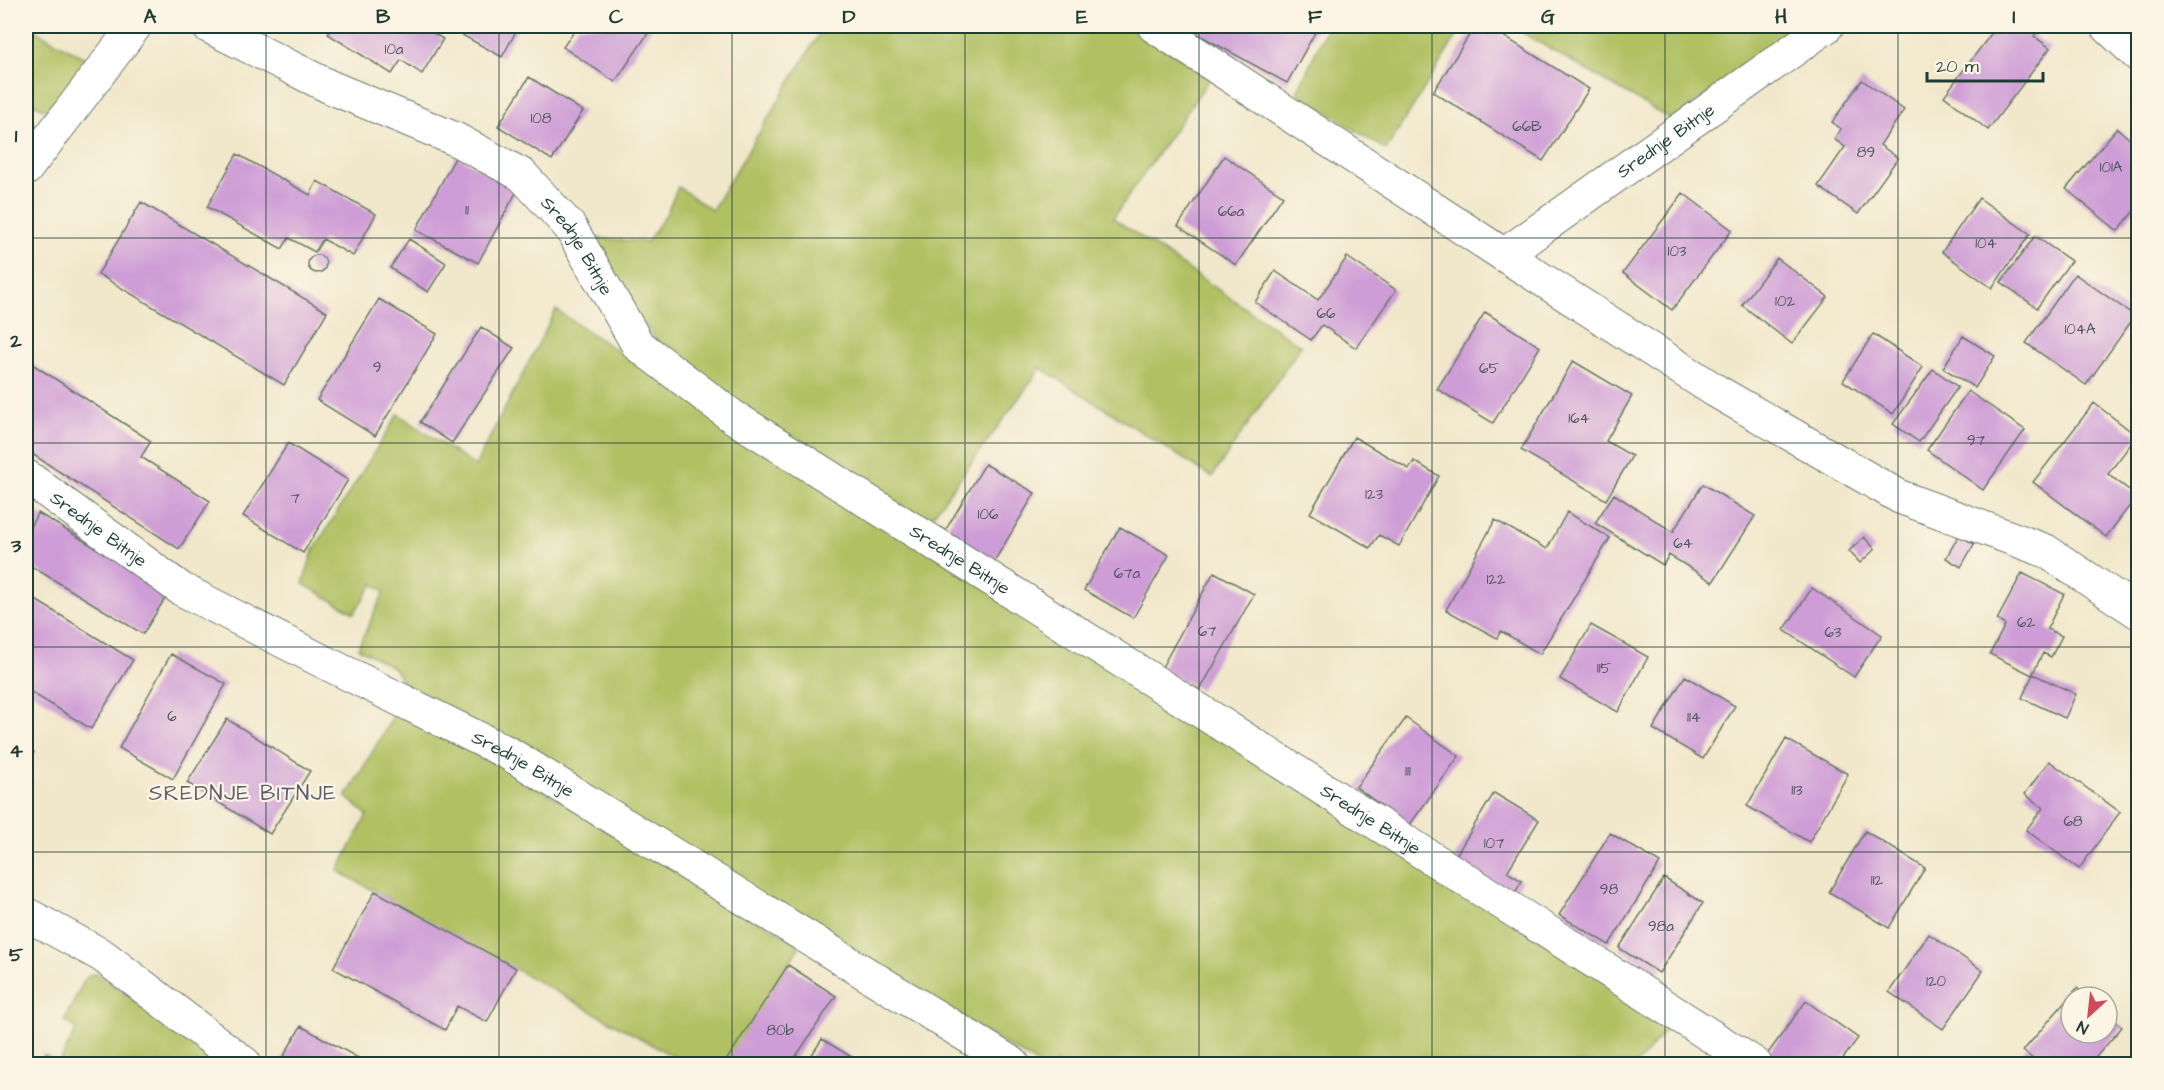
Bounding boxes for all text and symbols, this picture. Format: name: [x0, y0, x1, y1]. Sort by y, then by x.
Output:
text: A: [144, 3, 157, 31]
text: B: [376, 3, 391, 31]
text: C: [609, 3, 624, 31]
text: D: [843, 3, 856, 31]
text: E: [1076, 3, 1088, 31]
text: F: [1308, 3, 1323, 31]
text: G: [1541, 3, 1555, 31]
text: H: [1775, 3, 1787, 31]
text: I: [2012, 3, 2016, 31]
house number: 10a: [384, 39, 404, 60]
scale bar: [1927, 45, 2042, 83]
text: 20 m: [1936, 54, 1979, 79]
street label: Srednje Bitnje: [1612, 97, 1720, 184]
house number: 108: [530, 108, 552, 129]
house number: 66B: [1512, 116, 1542, 137]
text: 1: [15, 122, 18, 150]
house number: 89: [1857, 142, 1875, 163]
house number: 101A: [2100, 157, 2123, 178]
street label: Srednje Bitnje: [535, 191, 619, 300]
house number: 11: [465, 200, 469, 221]
house number: 66a: [1218, 201, 1245, 222]
house number: 104: [1975, 233, 1997, 254]
house number: 103: [1667, 241, 1687, 262]
house number: 102: [1775, 291, 1795, 312]
house number: 66: [1317, 303, 1336, 324]
house number: 104A: [2064, 319, 2096, 340]
text: 2: [9, 327, 22, 355]
house number: 9: [373, 357, 381, 378]
house number: 65: [1479, 358, 1499, 379]
house number: 164: [1568, 408, 1590, 429]
house number: 97: [1967, 430, 1985, 451]
house number: 123: [1365, 484, 1383, 505]
street label: Srednje Bitnje: [45, 486, 152, 573]
house number: 7: [290, 488, 300, 509]
house number: 106: [978, 504, 999, 525]
street label: Srednje Bitnje: [905, 519, 1015, 601]
text: 3: [10, 532, 22, 560]
house number: 64: [1673, 533, 1693, 554]
house number: 67a: [1114, 563, 1141, 584]
house number: 122: [1486, 569, 1506, 590]
house number: 62: [2017, 612, 2035, 633]
house number: 67: [1198, 621, 1216, 642]
house number: 63: [1824, 622, 1842, 643]
house number: 115: [1597, 658, 1612, 679]
house number: 6: [167, 706, 177, 727]
house number: 114: [1687, 707, 1701, 728]
street label: Srednje Bitnje: [467, 725, 579, 804]
text: 4: [9, 737, 23, 765]
house number: 111: [1405, 761, 1411, 782]
street label: Srednje Bitnje: [1315, 778, 1426, 861]
district label: SREDNJE BITNJE: [149, 779, 337, 808]
house number: 113: [1791, 780, 1803, 801]
house number: 68: [2063, 811, 2083, 832]
house number: 107: [1484, 833, 1504, 854]
house number: 112: [1871, 870, 1884, 891]
house number: 98: [1600, 879, 1618, 900]
house number: 98a: [1648, 916, 1674, 937]
text: 5: [9, 941, 24, 969]
house number: 120: [1926, 971, 1947, 992]
north arrow: [2059, 985, 2119, 1045]
text: N: [2073, 1015, 2092, 1040]
house number: 80b: [766, 1020, 794, 1041]

